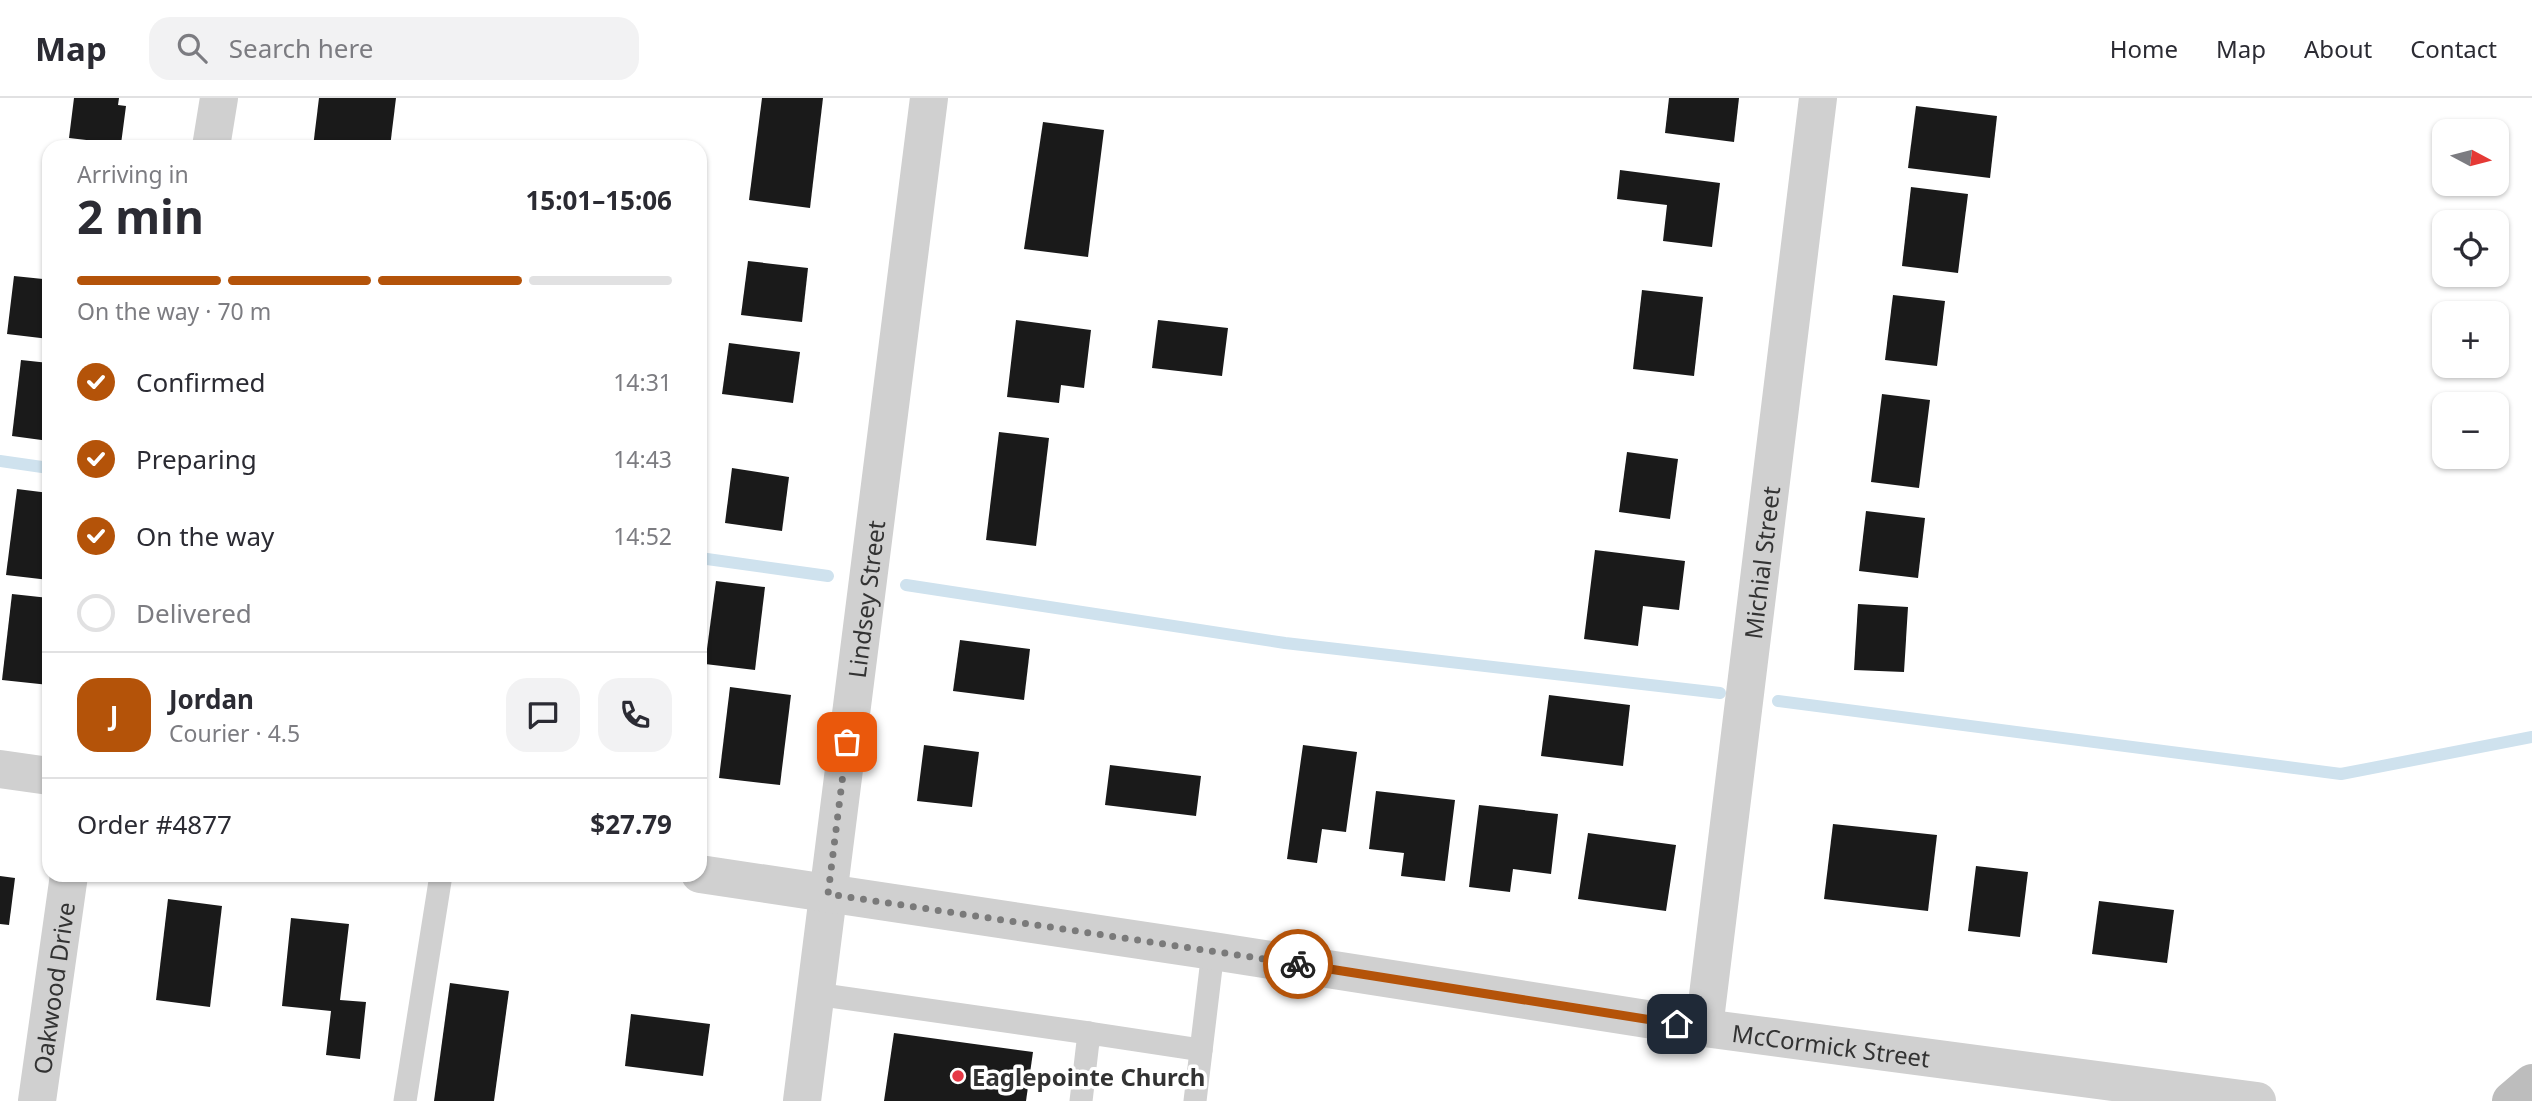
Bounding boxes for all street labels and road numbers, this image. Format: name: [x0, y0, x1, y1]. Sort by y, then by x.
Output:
street label: Michial Street: [1735, 484, 1787, 641]
street label: Lindsey Street: [839, 518, 892, 680]
street label: Oakwood Drive: [24, 900, 81, 1076]
street label: McCormick Street: [1730, 1015, 1932, 1074]

